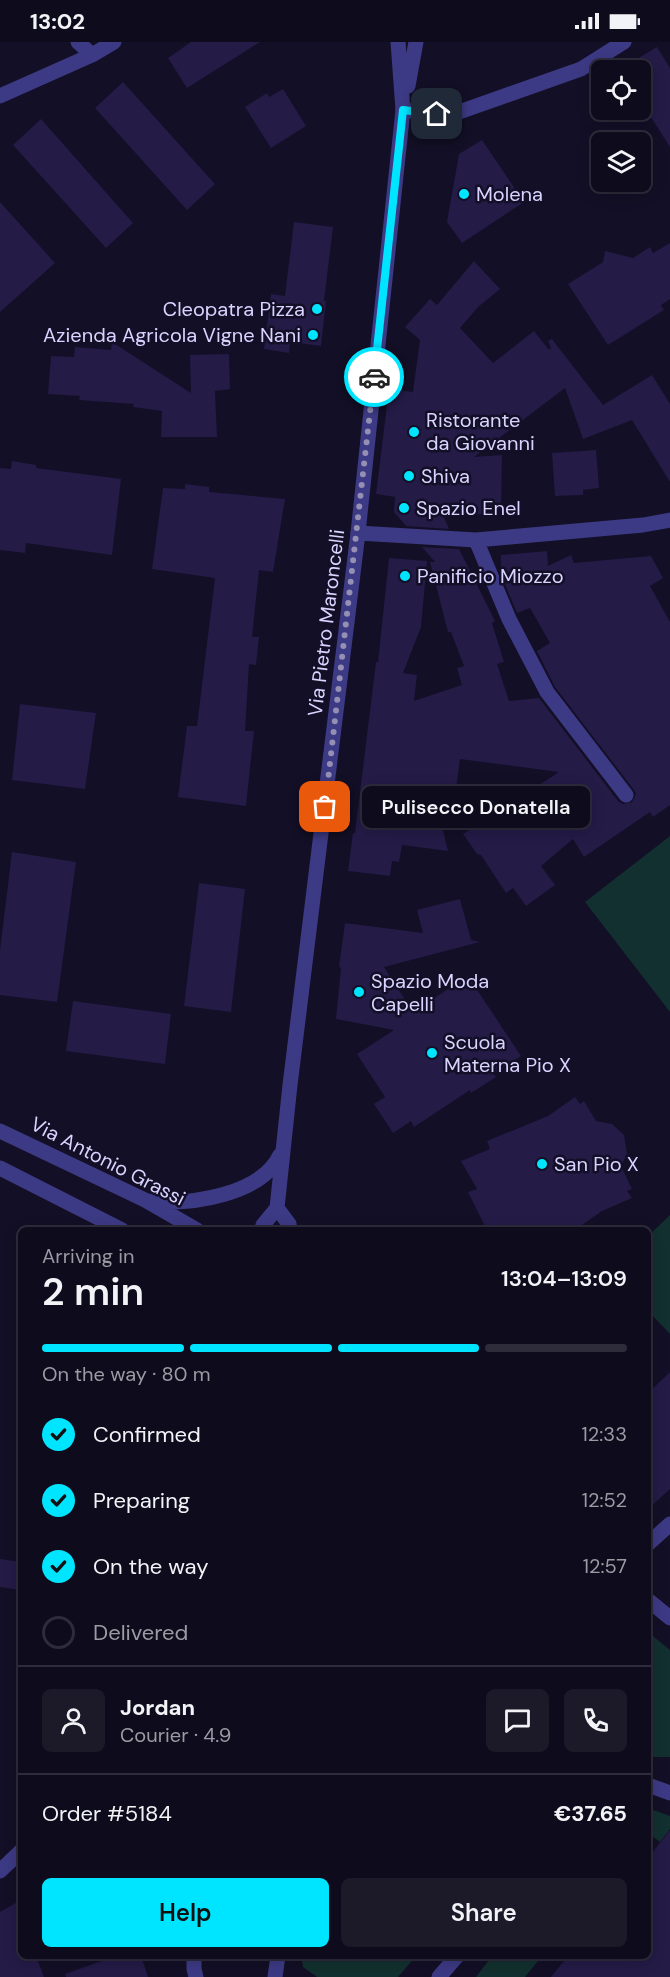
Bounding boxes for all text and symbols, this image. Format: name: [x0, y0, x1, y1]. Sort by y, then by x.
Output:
text: 13:02: [30, 7, 85, 36]
map controls: [591, 60, 651, 192]
button: locate: [591, 60, 651, 120]
pin: [411, 88, 462, 139]
icon: home: [420, 97, 453, 130]
button: layers: [591, 132, 651, 192]
place label: Molena: [476, 181, 543, 207]
marker: Molena: [457, 187, 471, 201]
place label: Cleopatra Pizza: [163, 296, 305, 322]
marker: Cleopatra Pizza: [310, 302, 324, 316]
place label: Azienda Agricola Vigne Nani: [43, 322, 301, 348]
marker: Azienda Agricola Vigne Nani: [306, 328, 320, 342]
courier: [344, 347, 404, 407]
icon: car: [358, 361, 391, 394]
place label: Ristorante da Giovanni: [426, 407, 535, 456]
marker: Ristorante da Giovanni: [407, 425, 421, 439]
place label: Shiva: [421, 463, 470, 489]
marker: Shiva: [402, 469, 416, 483]
place label: Spazio Enel: [416, 495, 521, 521]
marker: Spazio Enel: [397, 501, 411, 515]
street label: Via Pietro Maroncelli: [302, 528, 350, 718]
place label: Panificio Miozzo: [417, 563, 564, 589]
marker: Panificio Miozzo: [398, 569, 412, 583]
pin: [299, 781, 350, 832]
callout: Pulisecco Donatella: [361, 786, 589, 828]
icon: bag: [308, 790, 341, 823]
text: Pulisecco Donatella: [382, 794, 570, 820]
place label: Spazio Moda Capelli: [371, 968, 489, 1017]
marker: Spazio Moda Capelli: [352, 985, 366, 999]
place label: Scuola Materna Pio X: [444, 1029, 571, 1078]
marker: Scuola Materna Pio X: [425, 1046, 439, 1060]
street label: Via Antonio Grassi: [26, 1111, 190, 1211]
place label: San Pio X: [554, 1151, 639, 1177]
marker: San Pio X: [535, 1157, 549, 1171]
text: Arriving in: [42, 1243, 134, 1269]
text: 13:04–13:09: [501, 1264, 627, 1293]
text: 2 min: [42, 1266, 144, 1317]
text: On the way · 80 m: [42, 1361, 210, 1387]
icon: check: [42, 1418, 75, 1451]
text: Confirmed: [93, 1420, 201, 1449]
text: 12:33: [582, 1421, 627, 1447]
icon: check: [42, 1484, 75, 1517]
text: Preparing: [93, 1486, 190, 1515]
text: 12:52: [582, 1487, 627, 1513]
icon: check: [42, 1550, 75, 1583]
text: On the way: [93, 1552, 208, 1581]
text: 12:57: [583, 1553, 627, 1579]
text: Delivered: [93, 1618, 188, 1647]
button: person: [42, 1689, 105, 1752]
button: chat: [486, 1689, 549, 1752]
button: phone: [564, 1689, 627, 1752]
text: Jordan: [120, 1693, 195, 1722]
text: Courier · 4.9: [120, 1722, 231, 1748]
text: Order #5184: [42, 1799, 172, 1828]
text: €37.65: [554, 1799, 627, 1828]
button: Help: [42, 1878, 329, 1947]
button: Share: [341, 1878, 627, 1947]

